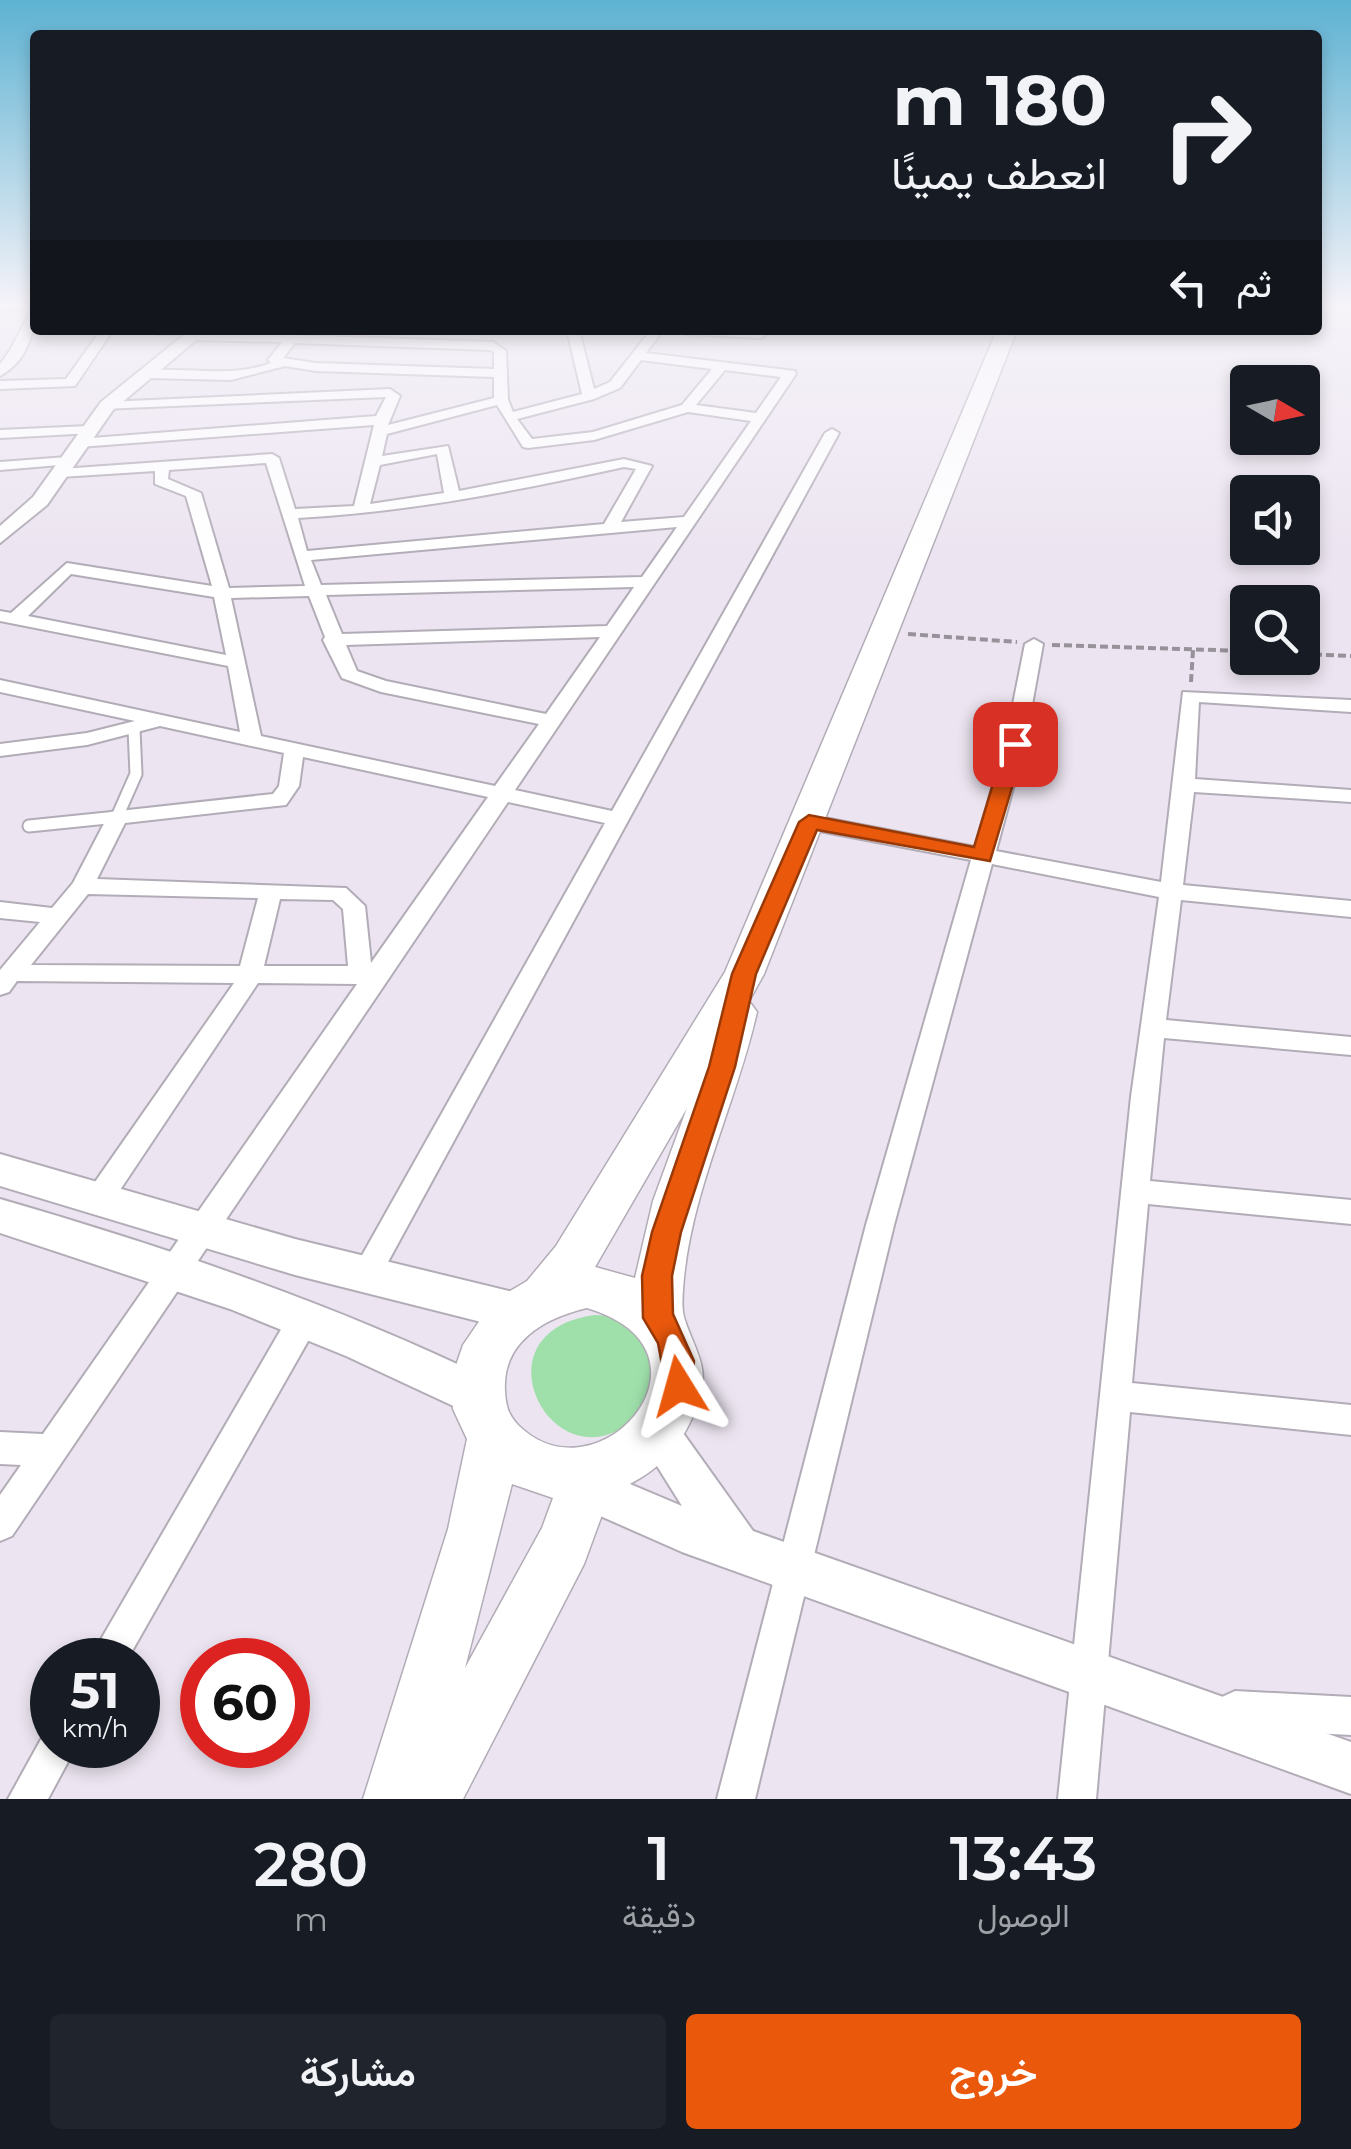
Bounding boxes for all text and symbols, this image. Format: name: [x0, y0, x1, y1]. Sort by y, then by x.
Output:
text: 180 m: [893, 57, 1107, 143]
icon: right: [1142, 70, 1272, 200]
text: انعطف يمينًا: [891, 145, 1107, 200]
icon: left: [1161, 260, 1216, 315]
text: ثم: [1236, 260, 1272, 307]
north arrow: [1230, 365, 1320, 455]
map controls: [1230, 365, 1320, 675]
button: sound: [1230, 475, 1320, 565]
button: search: [1230, 585, 1320, 675]
pin: [973, 702, 1058, 787]
icon: arrive: [988, 717, 1043, 772]
position arrow: [627, 1334, 731, 1438]
speed limit sign: 60: [180, 1638, 310, 1768]
text: 51: [70, 1660, 120, 1721]
text: km/h: [62, 1713, 128, 1743]
text: 1: [648, 1822, 670, 1895]
text: 13:43: [950, 1822, 1097, 1895]
text: 280: [254, 1828, 368, 1901]
text: دقيقة: [622, 1896, 696, 1935]
text: الوصول: [977, 1896, 1070, 1935]
text: m: [294, 1900, 328, 1939]
button: مشاركة: [50, 2014, 666, 2129]
button: خروج: [686, 2014, 1301, 2129]

